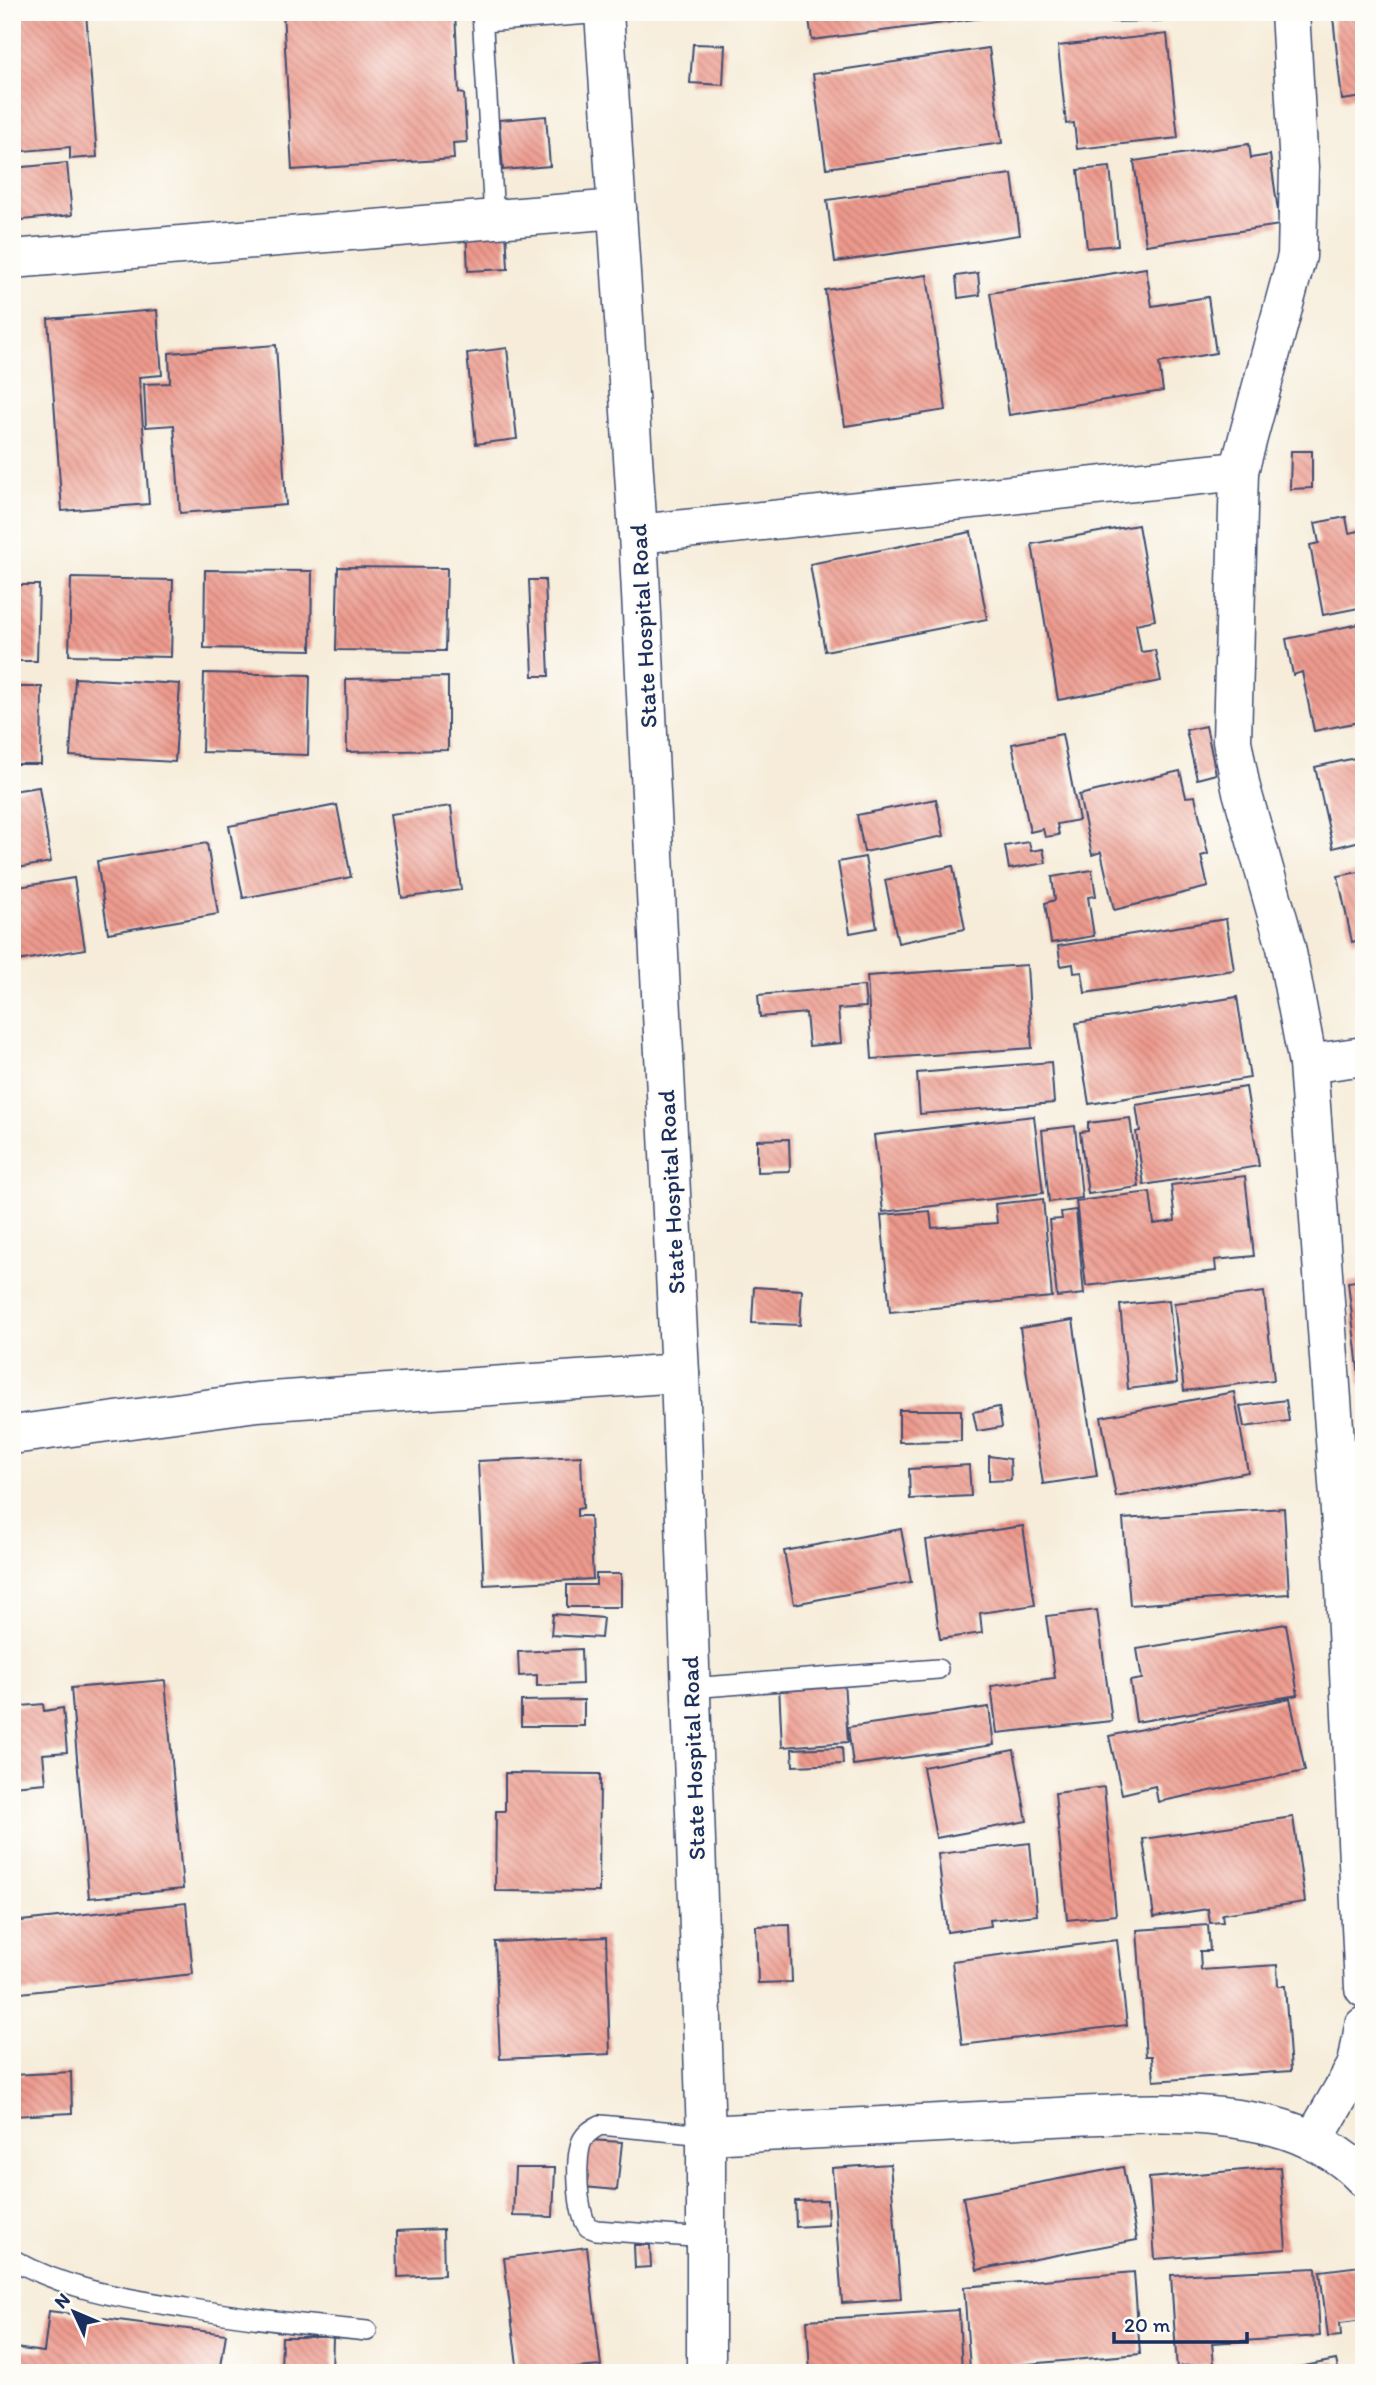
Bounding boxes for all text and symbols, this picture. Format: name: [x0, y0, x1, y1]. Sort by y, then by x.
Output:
street label: State Hospital Road: [623, 523, 663, 729]
street label: State Hospital Road: [651, 1089, 691, 1295]
street label: State Hospital Road: [675, 1655, 711, 1861]
north arrow: [38, 2276, 108, 2346]
text: N: [49, 2288, 75, 2313]
scale bar: [1114, 2301, 1246, 2345]
text: 20 m: [1124, 2312, 1171, 2337]

